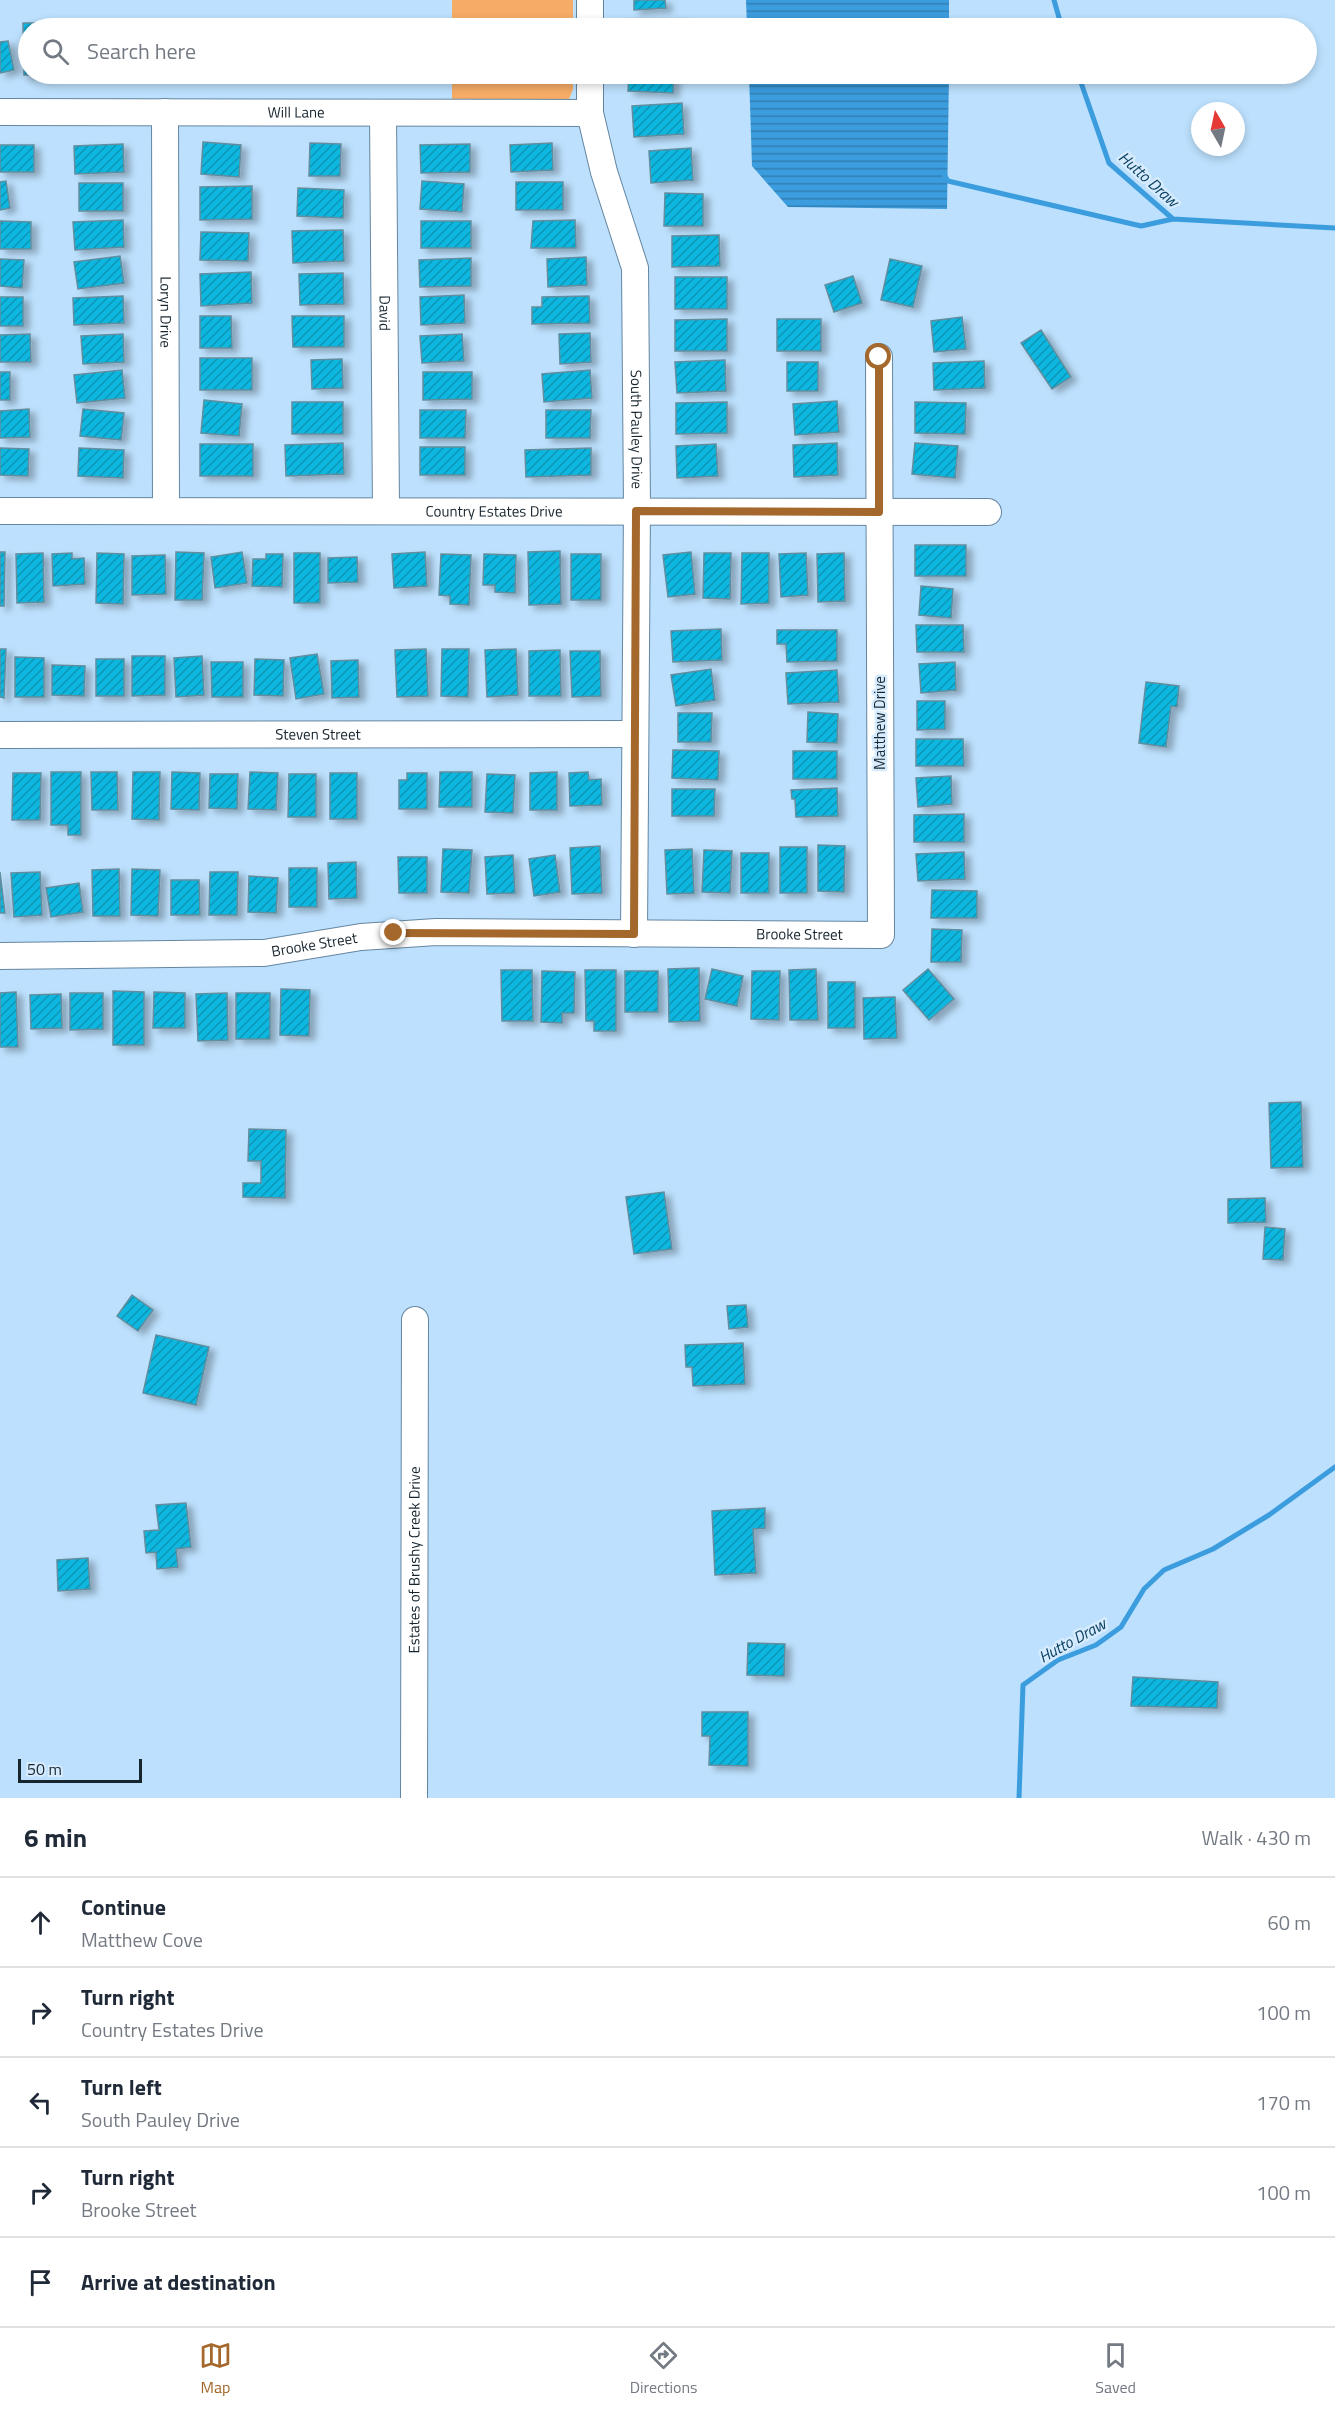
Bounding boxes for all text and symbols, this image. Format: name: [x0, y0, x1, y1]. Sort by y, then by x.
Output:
search box: [18, 18, 1317, 84]
text: Search here: [87, 34, 196, 68]
icon: search: [39, 35, 72, 68]
street label: Will Lane: [267, 100, 325, 124]
north arrow: [1191, 102, 1245, 156]
water label: Hutto Draw: [1114, 145, 1186, 214]
street label: Loryn Drive: [154, 276, 178, 348]
street label: David: [373, 295, 397, 331]
route start: [865, 343, 891, 369]
street label: South Pauley Drive: [625, 370, 649, 489]
street label: Country Estates Drive: [425, 499, 563, 523]
street label: Matthew Drive: [868, 676, 891, 770]
street label: Steven Street: [275, 722, 361, 746]
route end: [380, 919, 406, 945]
street label: Brooke Street: [756, 922, 844, 946]
street label: Brooke Street: [270, 926, 360, 963]
street label: Estates of Brushy Creek Drive: [402, 1466, 426, 1654]
water label: Hutto Draw: [1034, 1610, 1112, 1668]
scale bar: [18, 1756, 142, 1784]
text: 50 m: [27, 1757, 62, 1781]
text: 6 min: [24, 1818, 87, 1857]
text: Walk · 430 m: [1202, 1822, 1311, 1853]
text: Continue: [81, 1890, 166, 1924]
icon: ahead: [24, 1906, 57, 1939]
text: 60 m: [1267, 1907, 1311, 1938]
text: Matthew Cove: [81, 1924, 203, 1955]
text: Turn right: [81, 1980, 175, 2014]
icon: right: [24, 1996, 57, 2029]
text: 100 m: [1256, 1997, 1311, 2028]
text: Country Estates Drive: [81, 2014, 264, 2045]
text: Turn left: [81, 2070, 162, 2104]
icon: left: [24, 2086, 57, 2119]
text: 170 m: [1256, 2087, 1311, 2118]
text: South Pauley Drive: [81, 2104, 240, 2135]
text: Turn right: [81, 2160, 175, 2194]
icon: right: [24, 2176, 57, 2209]
text: 100 m: [1256, 2177, 1311, 2208]
text: Brooke Street: [81, 2194, 197, 2225]
text: Arrive at destination: [81, 2265, 276, 2299]
icon: arrive: [24, 2266, 57, 2299]
tab: Map: [199, 2339, 232, 2399]
tab: Directions: [630, 2339, 698, 2399]
tab: Saved: [1095, 2339, 1136, 2399]

